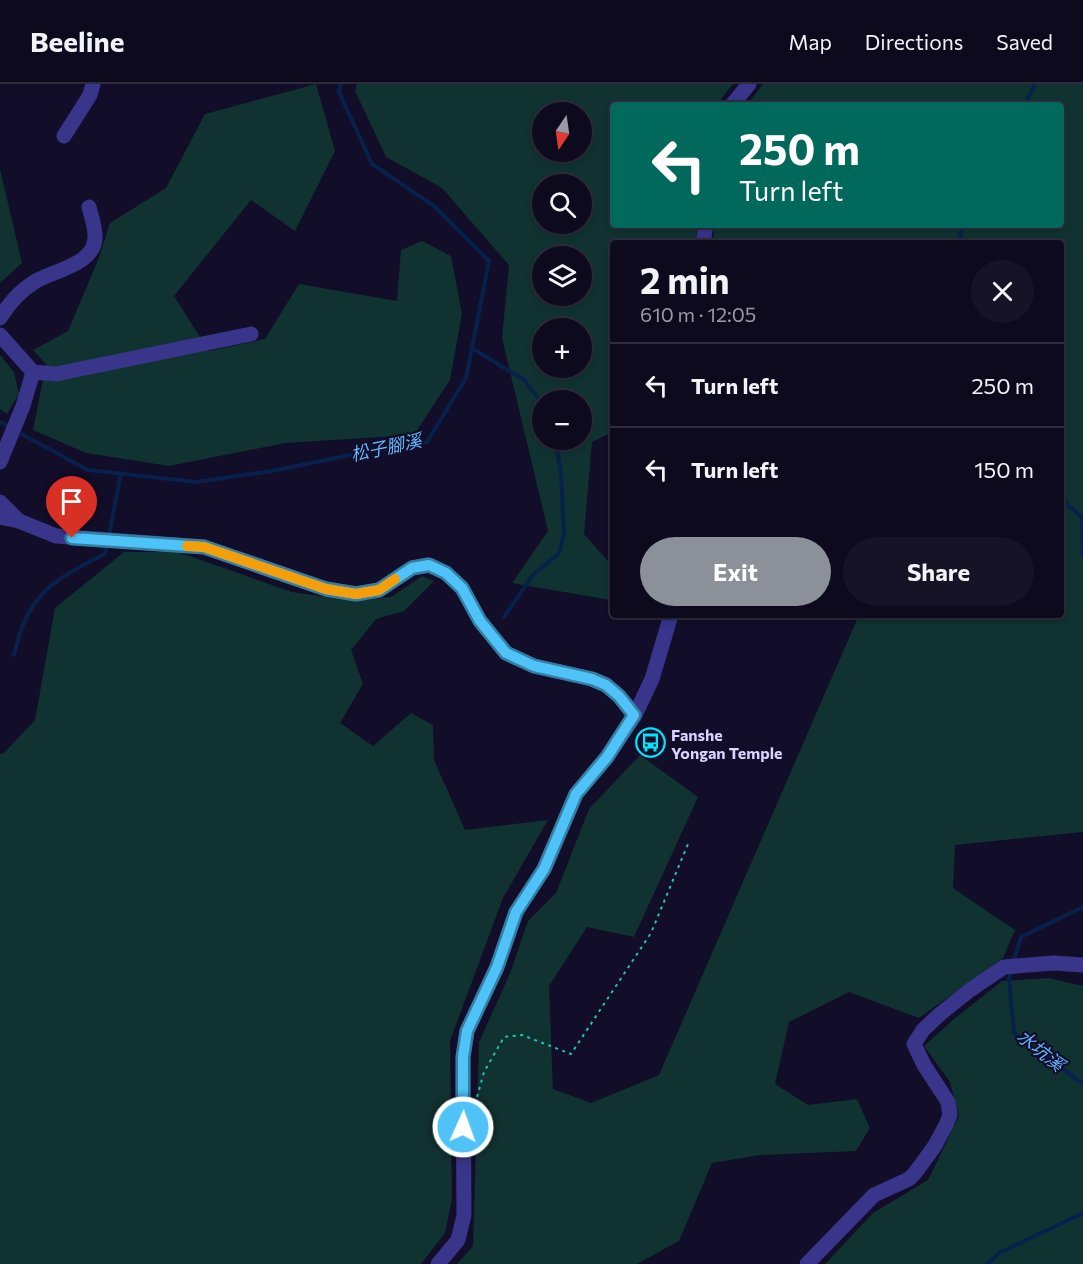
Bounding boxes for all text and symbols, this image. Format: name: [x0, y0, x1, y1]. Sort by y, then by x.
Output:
text: Beeline: [30, 24, 124, 58]
text: Map: [789, 29, 832, 54]
text: Directions: [865, 29, 963, 54]
text: Saved: [996, 29, 1053, 54]
north arrow: [532, 102, 592, 162]
map controls: [532, 102, 592, 450]
text: 250 m: [739, 122, 860, 174]
icon: left: [640, 126, 718, 204]
button: search: [532, 174, 592, 234]
text: Turn left: [739, 174, 843, 207]
button: layers: [532, 246, 592, 306]
text: 2 min: [640, 257, 730, 301]
button: close: [971, 260, 1034, 323]
text: 610 m · 12:05: [640, 302, 756, 326]
button: +: [532, 318, 592, 378]
icon: left: [640, 369, 673, 402]
text: Turn left: [691, 372, 778, 399]
text: 250 m: [971, 372, 1034, 399]
button: −: [532, 390, 592, 450]
water label: 松子腳溪: [348, 428, 426, 465]
icon: left: [640, 453, 673, 486]
text: Turn left: [691, 456, 778, 483]
text: 150 m: [974, 456, 1034, 483]
pin: [46, 476, 97, 538]
icon: arrive: [55, 485, 88, 518]
button: Exit: [640, 537, 831, 606]
button: Share: [843, 537, 1034, 606]
place label: Fanshe Yongan Temple: [671, 725, 782, 762]
bus stop icon: Fanshe Yongan Temple: [634, 727, 666, 759]
water label: 水坑溪: [1013, 1024, 1071, 1077]
position arrow: [431, 1095, 495, 1159]

